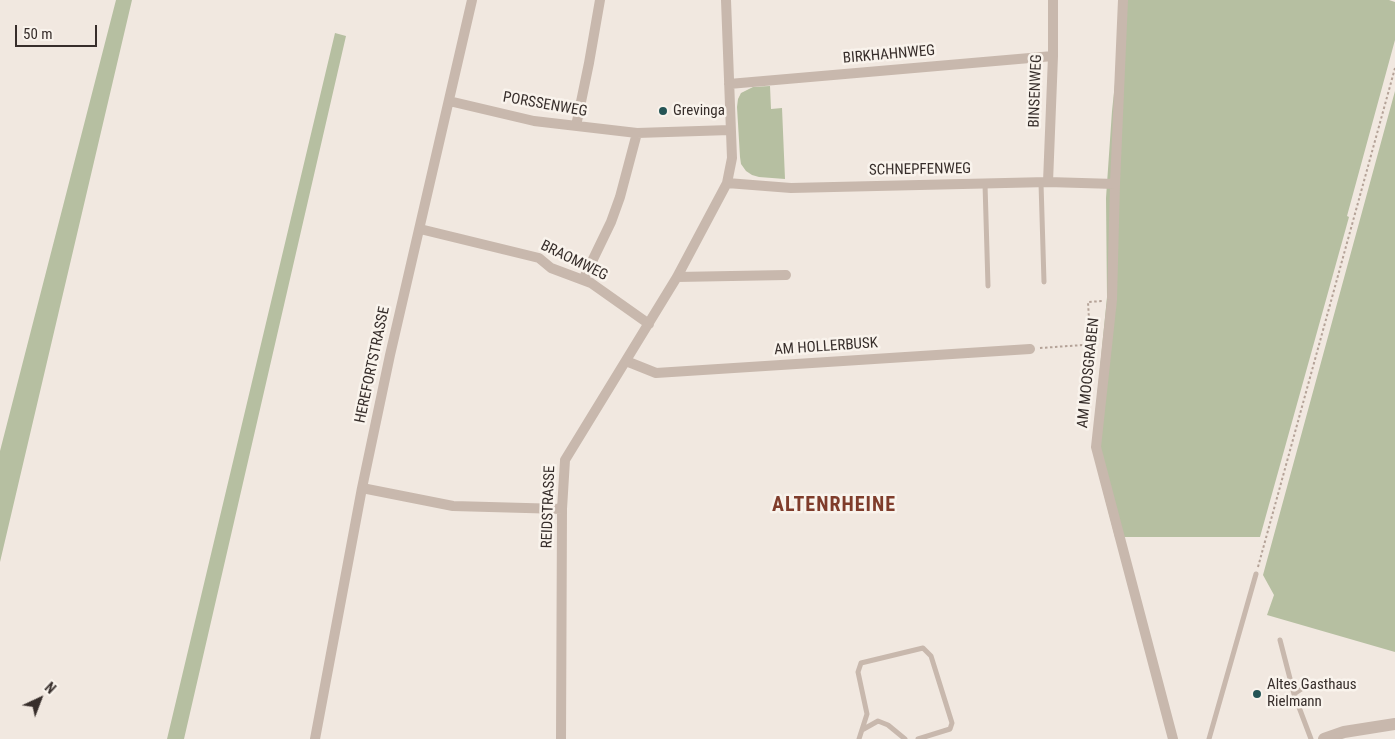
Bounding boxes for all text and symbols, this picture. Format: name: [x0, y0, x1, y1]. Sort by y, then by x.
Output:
scale bar: [18, 15, 100, 47]
text: 50 m: [23, 25, 53, 43]
street label: BIRKHAHNWEG: [842, 42, 936, 68]
street label: BINSENWEG: [1026, 54, 1046, 128]
street label: PORSSENWEG: [501, 89, 589, 121]
place label: Grevinga: [673, 102, 725, 120]
marker: Grevinga: [657, 105, 669, 117]
street label: SCHNEPFENWEG: [869, 160, 971, 180]
street label: BRAOMWEG: [537, 237, 611, 285]
street label: HEREFORTSTRASSE: [352, 305, 394, 425]
street label: AM MOOSGRABEN: [1074, 317, 1104, 429]
street label: AM HOLLERBUSK: [774, 334, 878, 360]
street label: REIDSTRASSE: [539, 465, 559, 549]
district label: ALTENRHEINE: [771, 494, 897, 518]
north arrow: [15, 674, 65, 724]
place label: Altes Gasthaus Rielmann: [1267, 676, 1357, 711]
text: N: [42, 679, 59, 697]
marker: Altes Gasthaus Rielmann: [1251, 688, 1263, 700]

